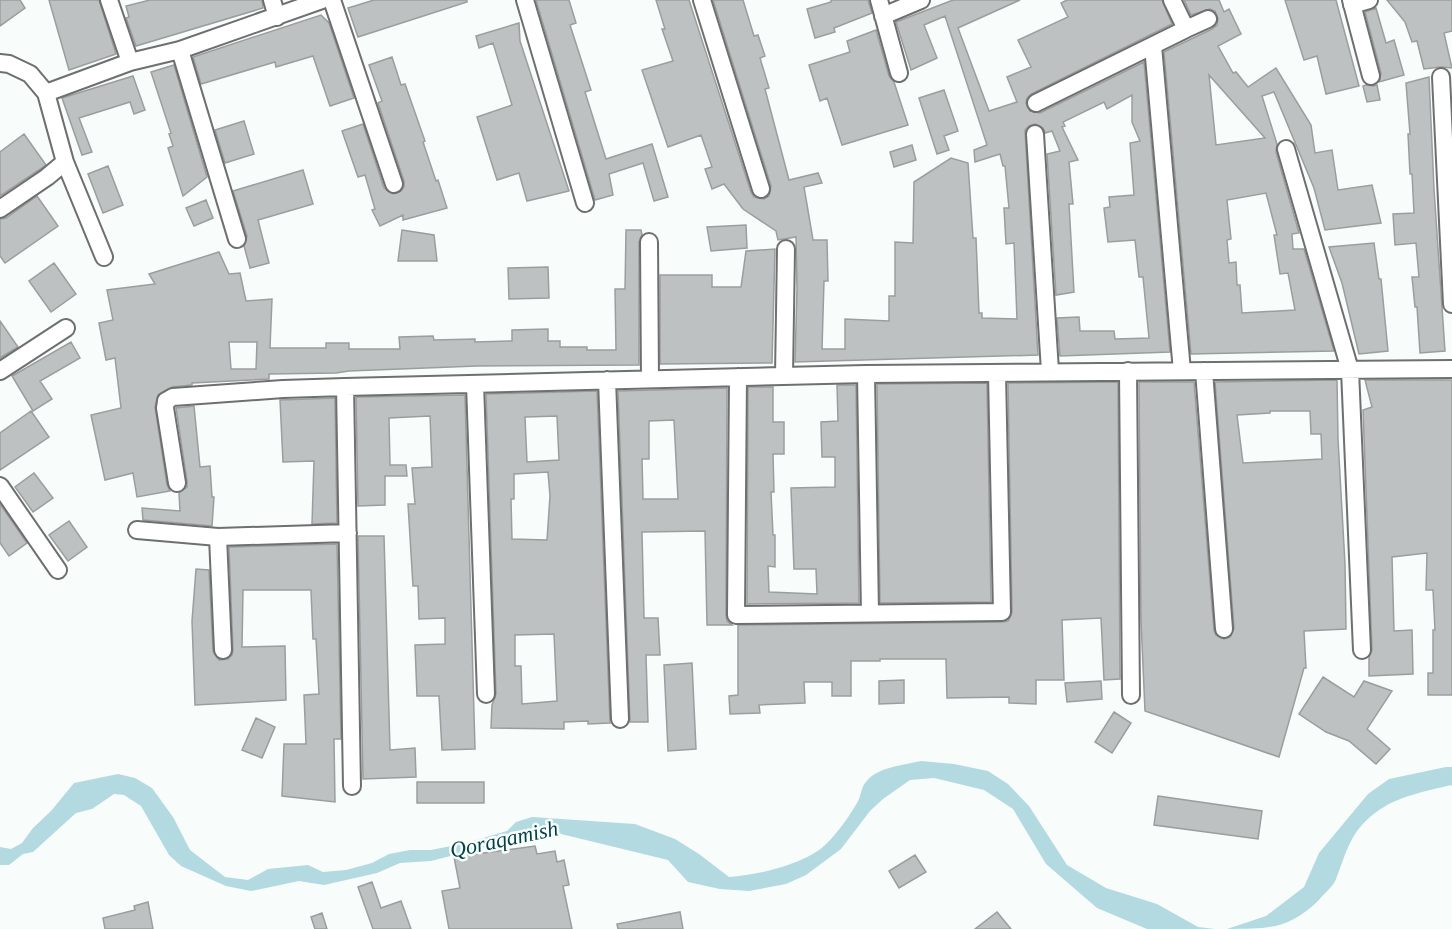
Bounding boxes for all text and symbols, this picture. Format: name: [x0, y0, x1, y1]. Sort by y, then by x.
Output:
water label: Qoraqamish: [448, 815, 560, 863]

